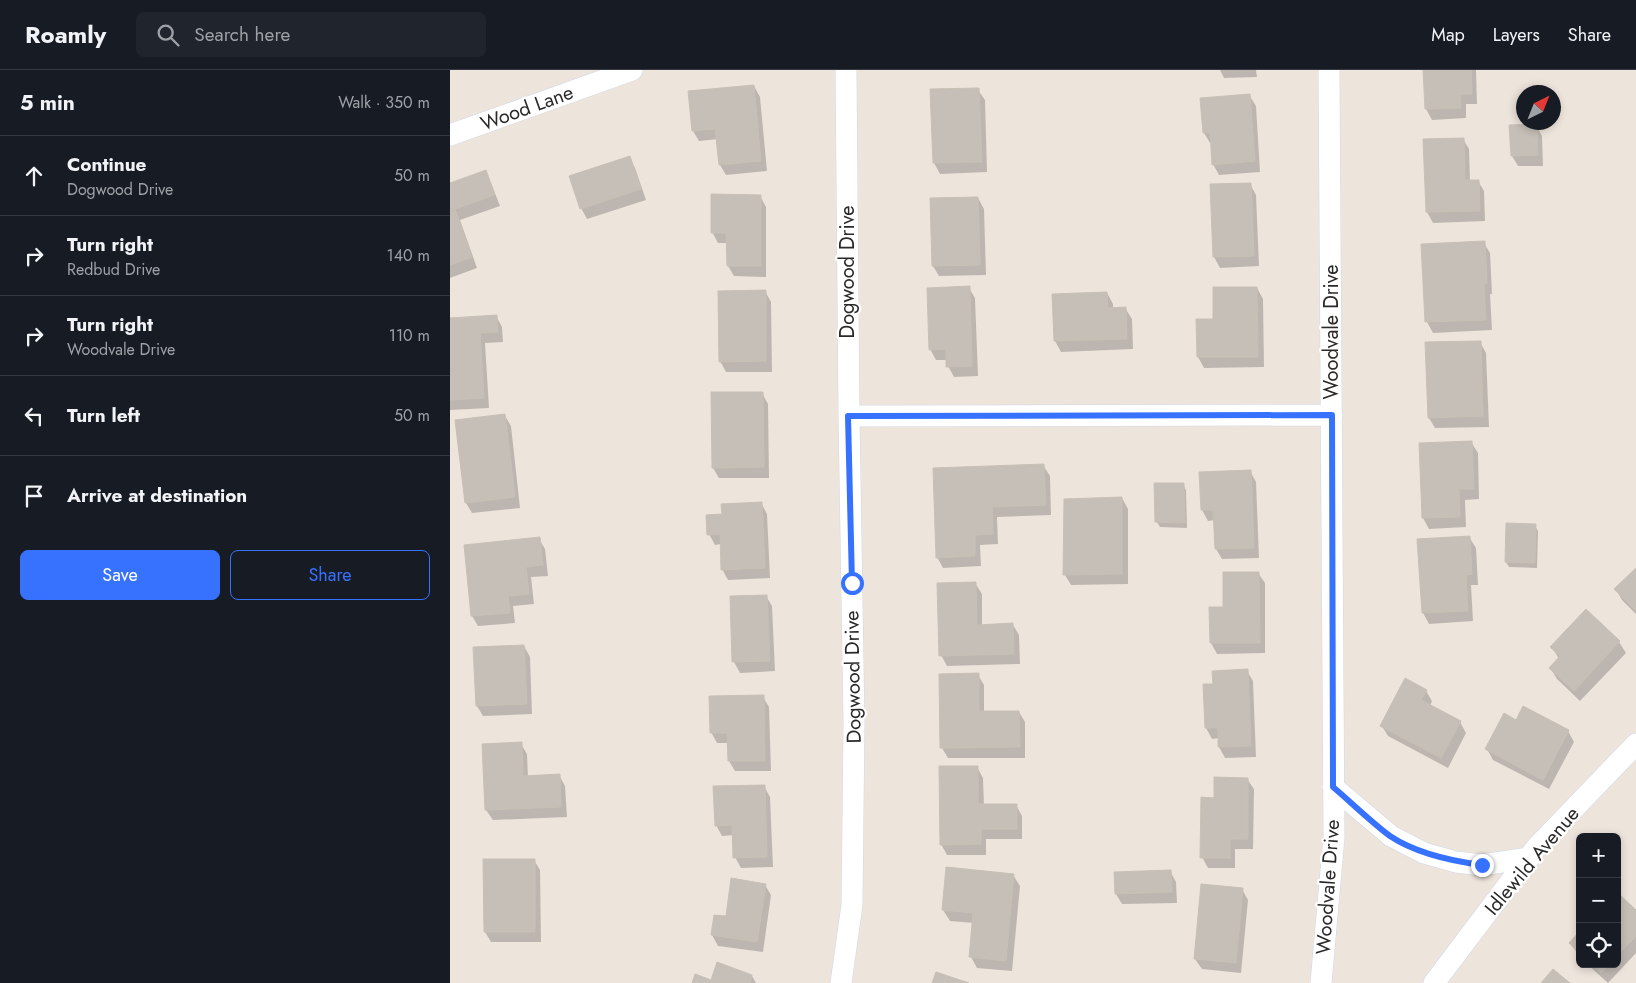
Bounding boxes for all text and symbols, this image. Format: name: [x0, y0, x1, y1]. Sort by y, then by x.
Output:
search box: [136, 12, 486, 57]
text: Roamly: [25, 17, 106, 52]
icon: search: [154, 21, 182, 49]
text: Search here: [194, 21, 290, 48]
text: Map: [1431, 22, 1465, 48]
text: Layers: [1493, 22, 1540, 48]
text: Share: [1568, 22, 1611, 48]
street label: Wood Lane: [477, 78, 577, 138]
north arrow: [1516, 85, 1561, 130]
text: 5 min: [20, 88, 75, 118]
text: Walk · 350 m: [338, 91, 430, 114]
text: Continue: [67, 151, 146, 178]
icon: ahead: [20, 162, 48, 190]
text: 50 m: [394, 164, 430, 187]
text: Dogwood Drive: [67, 178, 173, 201]
street label: Dogwood Drive: [833, 206, 862, 338]
text: Turn right: [67, 231, 153, 258]
icon: right: [20, 242, 48, 270]
text: 140 m: [387, 244, 430, 267]
text: Redbud Drive: [67, 258, 160, 281]
street label: Woodvale Drive: [1317, 264, 1346, 400]
text: Turn right: [67, 311, 153, 338]
icon: right: [20, 322, 48, 350]
text: 110 m: [389, 324, 430, 347]
text: Woodvale Drive: [67, 338, 175, 361]
icon: left: [20, 402, 48, 430]
text: Turn left: [67, 402, 140, 429]
text: 50 m: [394, 404, 430, 427]
icon: arrive: [20, 482, 48, 510]
text: Arrive at destination: [67, 482, 247, 509]
button: Save: [20, 550, 220, 600]
button: Share: [230, 550, 430, 600]
route start: [841, 572, 864, 595]
street label: Dogwood Drive: [837, 610, 869, 744]
street label: Idlewild Avenue: [1478, 800, 1586, 922]
street label: Woodvale Drive: [1309, 819, 1347, 955]
map controls: [1576, 833, 1621, 968]
button: +: [1576, 833, 1621, 878]
route end: [1471, 854, 1494, 877]
button: −: [1576, 878, 1621, 923]
button: locate: [1576, 923, 1621, 968]

